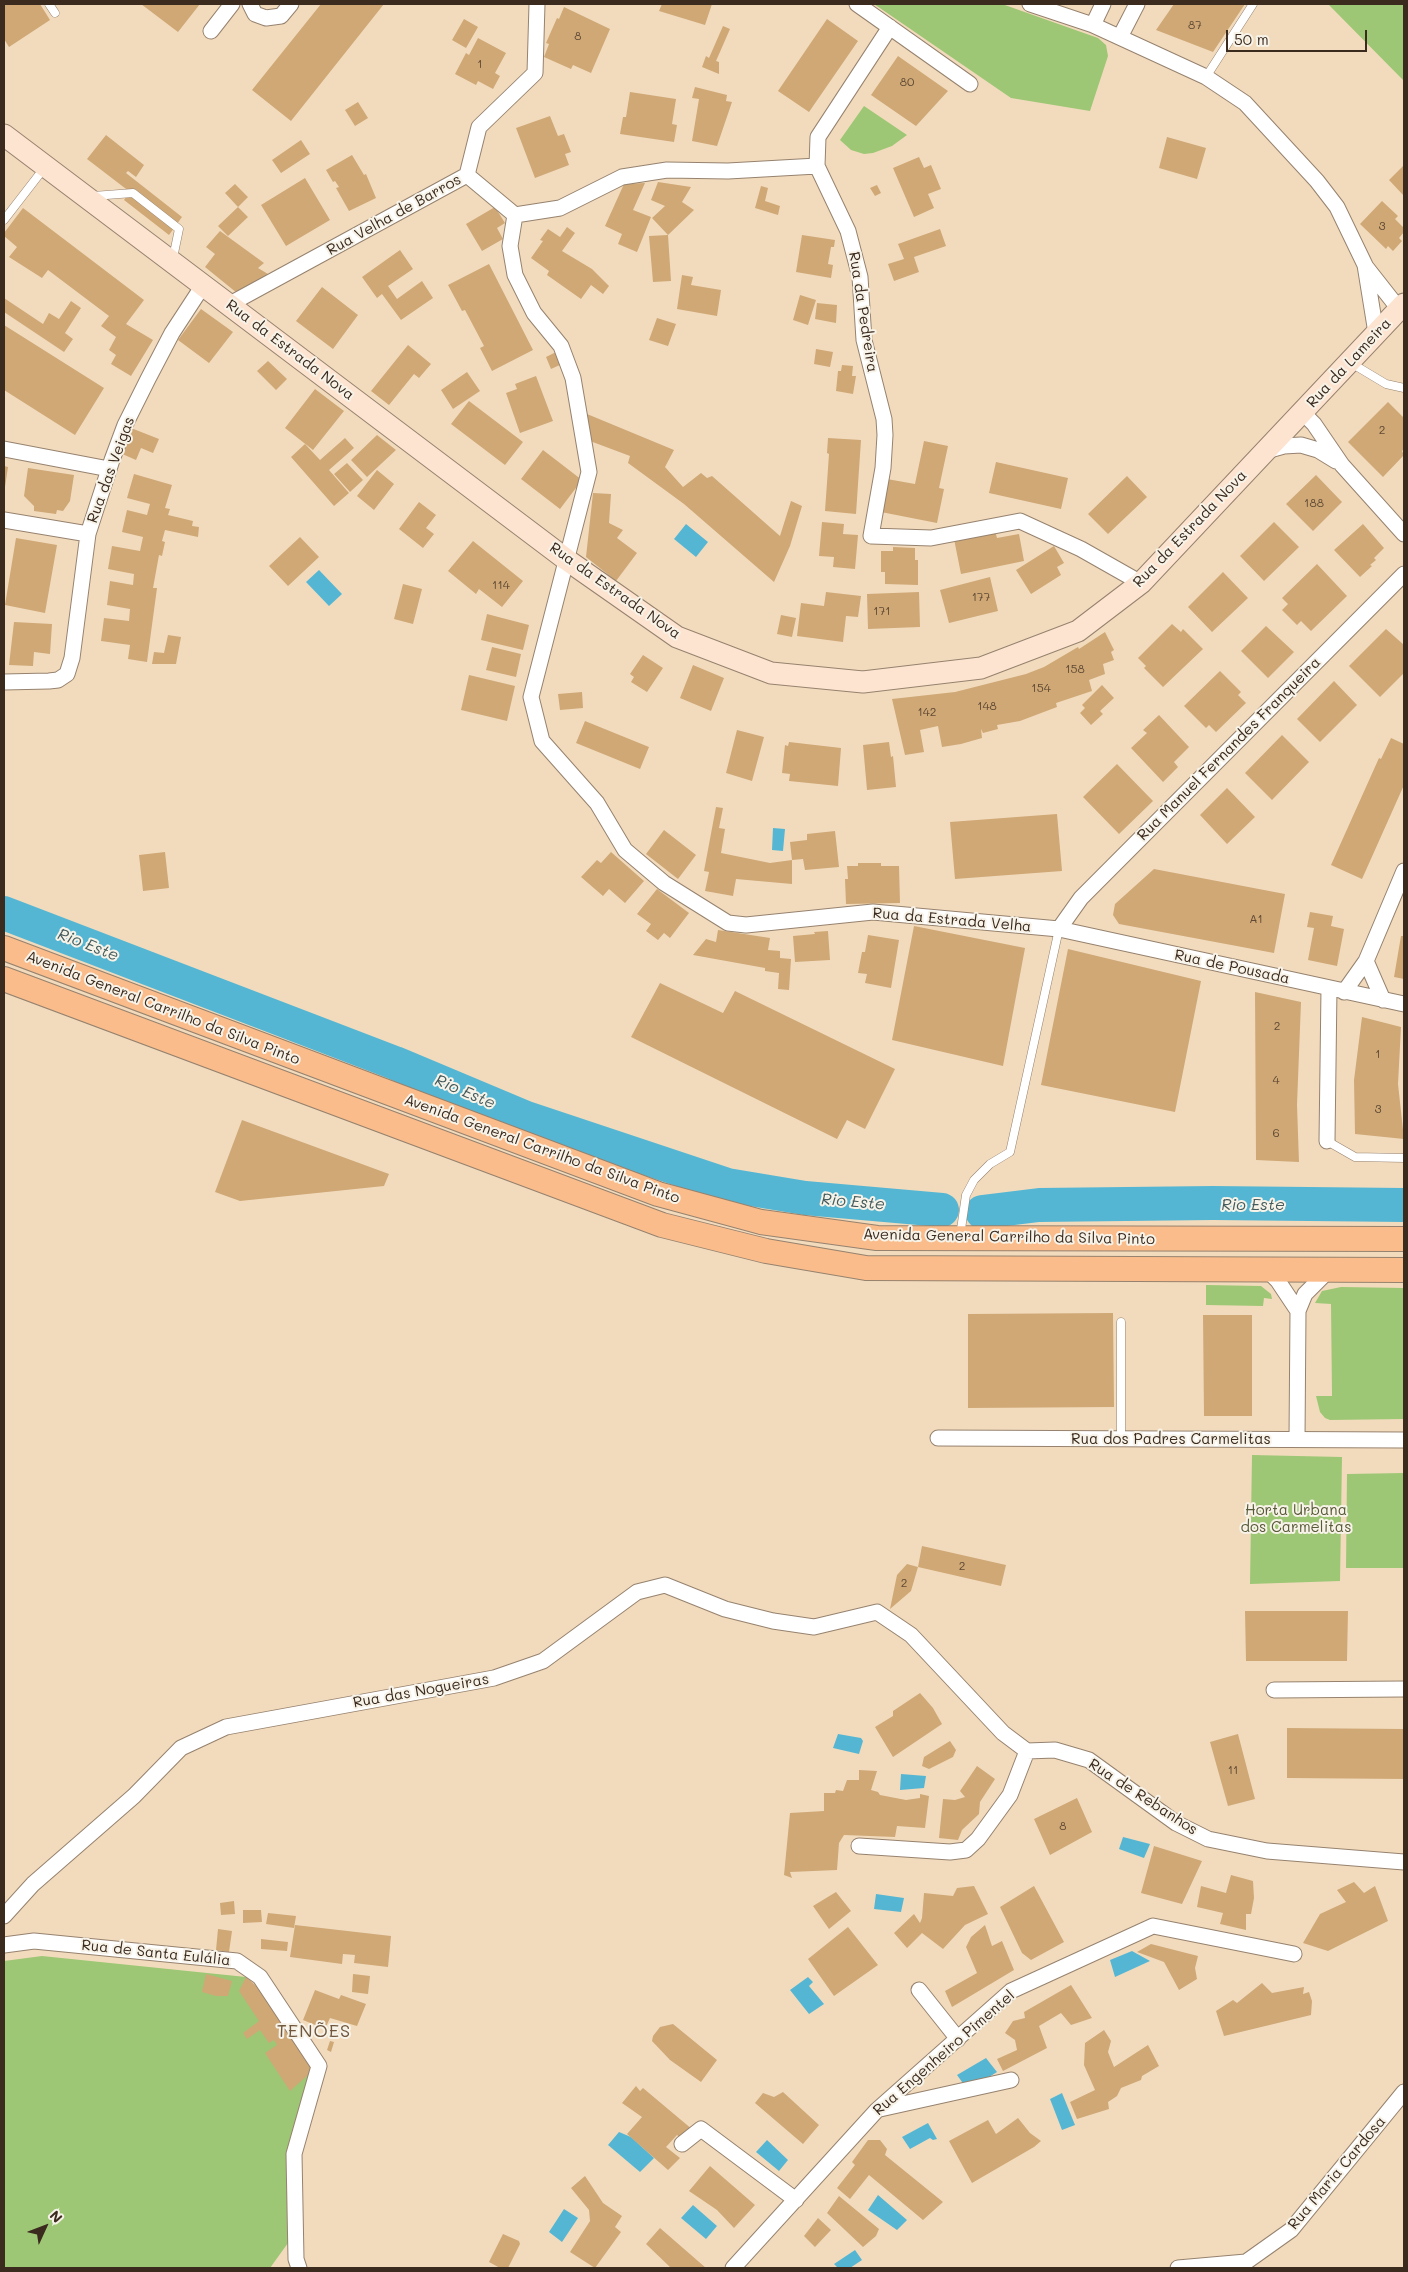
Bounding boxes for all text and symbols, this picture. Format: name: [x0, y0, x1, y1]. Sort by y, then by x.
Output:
house number: 87: [1188, 18, 1202, 32]
scale bar: [1228, 20, 1369, 52]
house number: 8: [574, 29, 582, 43]
text: 50 m: [1234, 29, 1269, 49]
house number: 1: [477, 57, 483, 71]
house number: 80: [900, 75, 914, 89]
street label: Rua Velha de Barros: [324, 171, 464, 259]
house number: 3: [1378, 219, 1386, 233]
street label: Rua da Pedreira: [845, 250, 881, 374]
street label: Rua da Estrada Nova: [222, 296, 358, 404]
street label: Rua da Lameira: [1303, 315, 1395, 411]
street label: Rua das Veigas: [83, 414, 139, 526]
house number: 2: [1379, 423, 1385, 437]
street label: Rua da Estrada Nova: [1129, 467, 1251, 591]
house number: 188: [1304, 496, 1324, 510]
street label: Rua da Estrada Nova: [546, 539, 684, 643]
house number: 114: [492, 578, 510, 592]
house number: 177: [972, 590, 990, 604]
house number: 171: [873, 604, 891, 618]
street label: Rua Manuel Fernandes Franqueira: [1134, 654, 1324, 844]
house number: 158: [1065, 662, 1085, 676]
house number: 154: [1031, 681, 1051, 695]
house number: 148: [977, 699, 997, 713]
house number: 142: [917, 705, 937, 719]
street label: Rua da Estrada Velha: [872, 904, 1032, 936]
house number: A1: [1249, 912, 1263, 926]
water label: Rio Este: [55, 925, 121, 965]
street label: Rua de Pousada: [1173, 946, 1291, 988]
street label: Avenida General Carrilho da Silva Pinto: [24, 947, 302, 1069]
house number: 2: [1274, 1019, 1280, 1033]
house number: 1: [1375, 1047, 1381, 1061]
water label: Rio Este: [432, 1071, 498, 1113]
house number: 4: [1272, 1073, 1280, 1087]
street label: Avenida General Carrilho da Silva Pinto: [402, 1091, 682, 1207]
house number: 3: [1374, 1102, 1382, 1116]
house number: 6: [1272, 1126, 1280, 1140]
water label: Rio Este: [820, 1190, 886, 1214]
water label: Rio Este: [1221, 1195, 1285, 1215]
street label: Avenida General Carrilho da Silva Pinto: [863, 1225, 1155, 1249]
street label: Rua dos Padres Carmelitas: [1071, 1430, 1271, 1448]
park label: Horta Urbana dos Carmelitas: [1241, 1501, 1351, 1536]
house number: 2: [959, 1559, 965, 1573]
house number: 2: [901, 1576, 907, 1590]
street label: Rua das Nogueiras: [352, 1670, 490, 1712]
street label: Rua de Rebanhos: [1085, 1755, 1201, 1839]
house number: 11: [1228, 1763, 1238, 1777]
house number: 8: [1059, 1819, 1067, 1833]
street label: Rua de Santa Eulália: [80, 1936, 232, 1970]
street label: Rua Engenheiro Pimentel: [870, 1987, 1018, 2119]
district label: TENÕES: [276, 2020, 352, 2042]
street label: Rua Maria Cardosa: [1284, 2113, 1390, 2233]
north arrow: [20, 2202, 70, 2252]
text: N: [46, 2206, 67, 2227]

